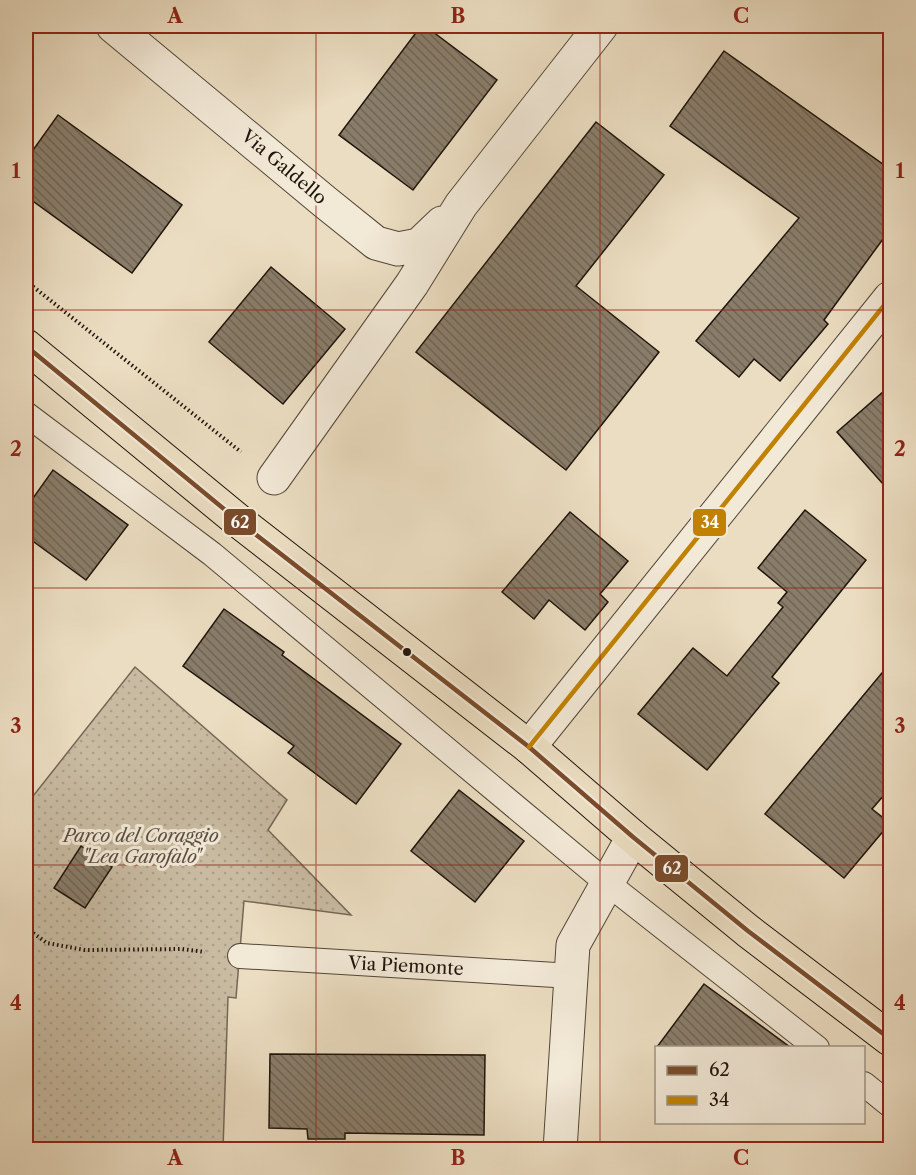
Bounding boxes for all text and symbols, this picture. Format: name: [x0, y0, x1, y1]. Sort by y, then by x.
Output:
text: A: [166, 4, 183, 28]
text: B: [451, 4, 466, 28]
text: C: [733, 4, 749, 28]
street label: Via Galdello: [236, 124, 331, 209]
text: 1: [12, 159, 21, 183]
text: 1: [896, 159, 905, 183]
text: 2: [10, 437, 22, 461]
text: 2: [894, 437, 906, 461]
line badge: 62: [223, 508, 257, 536]
line badge: 34: [692, 508, 727, 537]
text: 62: [230, 512, 250, 532]
text: 34: [701, 512, 719, 532]
unlabelled marker: [401, 646, 413, 658]
text: 3: [10, 714, 22, 738]
text: 3: [894, 714, 906, 738]
park label: Parco del Coraggio "Lea Garofalo": [61, 825, 219, 868]
line badge: 62: [654, 854, 689, 883]
text: 62: [662, 858, 682, 878]
street label: Via Piemonte: [347, 952, 464, 980]
text: 4: [10, 991, 22, 1015]
text: 4: [894, 991, 906, 1015]
legend: [655, 1046, 865, 1124]
text: 62: [709, 1059, 730, 1081]
text: 34: [709, 1089, 729, 1111]
text: A: [166, 1146, 183, 1170]
text: B: [451, 1146, 466, 1170]
text: C: [733, 1146, 749, 1170]

